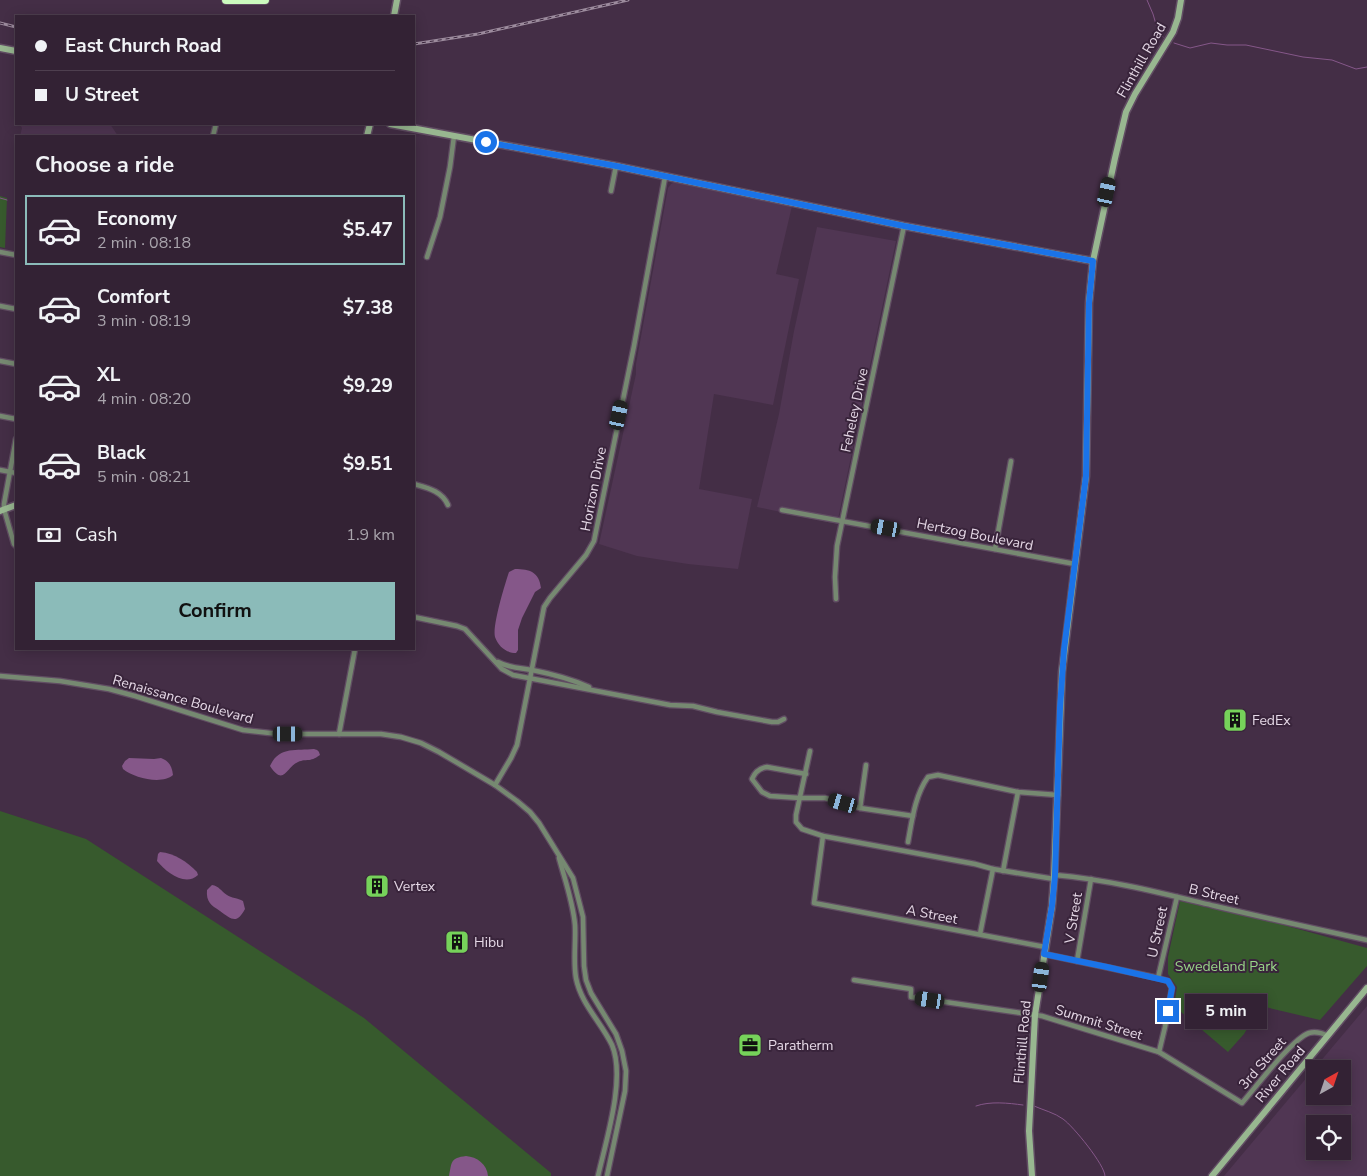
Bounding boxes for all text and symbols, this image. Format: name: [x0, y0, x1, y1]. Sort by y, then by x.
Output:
street label: Flinthill Road: [1112, 19, 1171, 101]
text: East Church Road: [65, 33, 221, 59]
text: U Street: [65, 82, 139, 108]
route start: [475, 131, 497, 153]
text: Choose a ride: [35, 150, 174, 180]
car: [1096, 176, 1117, 208]
text: Economy: [97, 206, 177, 232]
icon: car: [37, 208, 82, 253]
text: $5.47: [343, 217, 393, 243]
text: 2 min · 08:18: [97, 232, 191, 254]
text: Comfort: [97, 284, 170, 310]
icon: car: [37, 286, 82, 331]
text: $7.38: [343, 295, 393, 321]
text: 3 min · 08:19: [97, 310, 191, 332]
text: XL: [97, 362, 120, 388]
icon: car: [37, 364, 82, 409]
street label: Feheley Drive: [836, 366, 873, 454]
text: $9.29: [343, 373, 393, 399]
text: 4 min · 08:20: [97, 388, 191, 410]
car: [608, 399, 629, 431]
text: Black: [97, 440, 146, 466]
icon: car: [37, 442, 82, 487]
street label: Horizon Drive: [576, 445, 611, 533]
text: $9.51: [343, 451, 393, 477]
text: 5 min · 08:21: [97, 466, 191, 488]
street label: Hertzog Boulevard: [915, 514, 1035, 555]
car: [869, 518, 902, 538]
icon: cash: [35, 521, 63, 549]
text: Cash: [75, 522, 117, 548]
text: 1.9 km: [346, 524, 395, 546]
button: Confirm: [35, 582, 395, 640]
street label: Renaissance Boulevard: [110, 670, 255, 729]
building icon: FedEx: [1222, 707, 1248, 733]
place label: FedEx: [1252, 711, 1291, 730]
car: [273, 727, 303, 742]
car: [826, 792, 859, 814]
building icon: Vertex: [364, 873, 390, 899]
place label: Vertex: [393, 877, 436, 896]
street label: B Street: [1187, 879, 1241, 910]
street label: V Street: [1060, 891, 1087, 946]
street label: A Street: [905, 900, 959, 929]
street label: U Street: [1143, 905, 1172, 960]
building icon: Hibu: [444, 929, 470, 955]
place label: Hibu: [474, 933, 504, 952]
park label: Swedeland Park: [1175, 957, 1278, 976]
car: [1031, 961, 1050, 993]
car: [914, 990, 945, 1010]
callout: 5 min: [1186, 994, 1268, 1028]
street label: Flinthill Road: [1009, 1000, 1036, 1085]
street label: Summit Street: [1053, 1000, 1145, 1045]
route end: [1157, 1000, 1179, 1022]
text: 5 min: [1205, 1000, 1247, 1022]
office icon: Paratherm: [737, 1032, 763, 1058]
street label: 3rd Street: [1234, 1033, 1290, 1093]
place label: Paratherm: [768, 1036, 834, 1055]
street label: River Road: [1251, 1042, 1310, 1107]
north arrow: [1306, 1060, 1351, 1105]
map controls: [1306, 1060, 1351, 1160]
button: locate: [1306, 1115, 1351, 1160]

